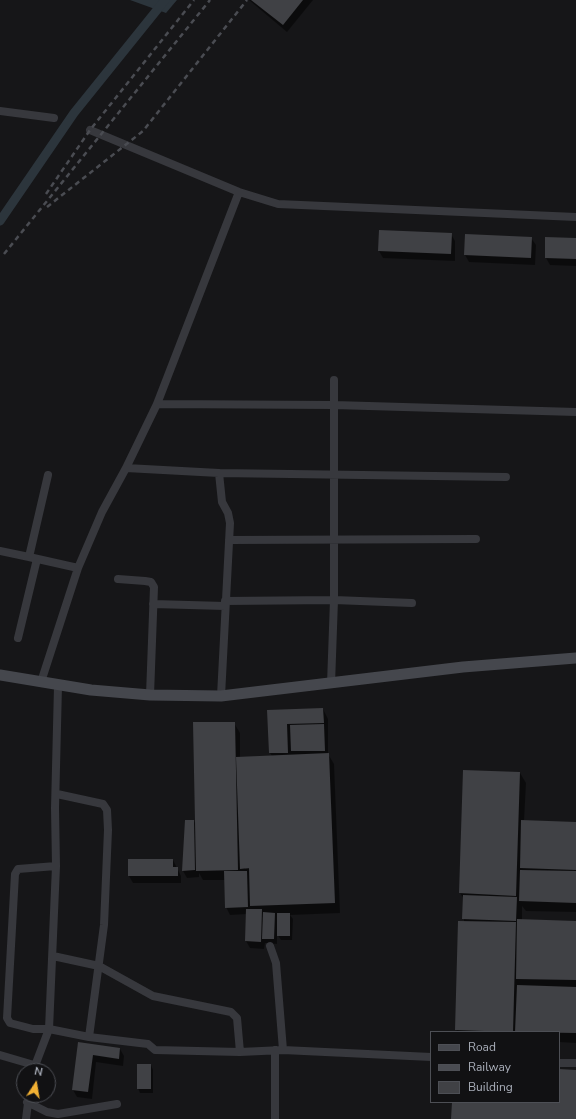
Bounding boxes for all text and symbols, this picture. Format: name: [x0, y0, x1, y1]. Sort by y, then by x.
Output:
legend: [430, 1031, 560, 1103]
text: Road: [468, 1039, 496, 1055]
text: Railway: [468, 1059, 511, 1075]
north arrow: [16, 1063, 56, 1103]
text: N: [33, 1064, 44, 1080]
text: Building: [468, 1079, 513, 1095]

